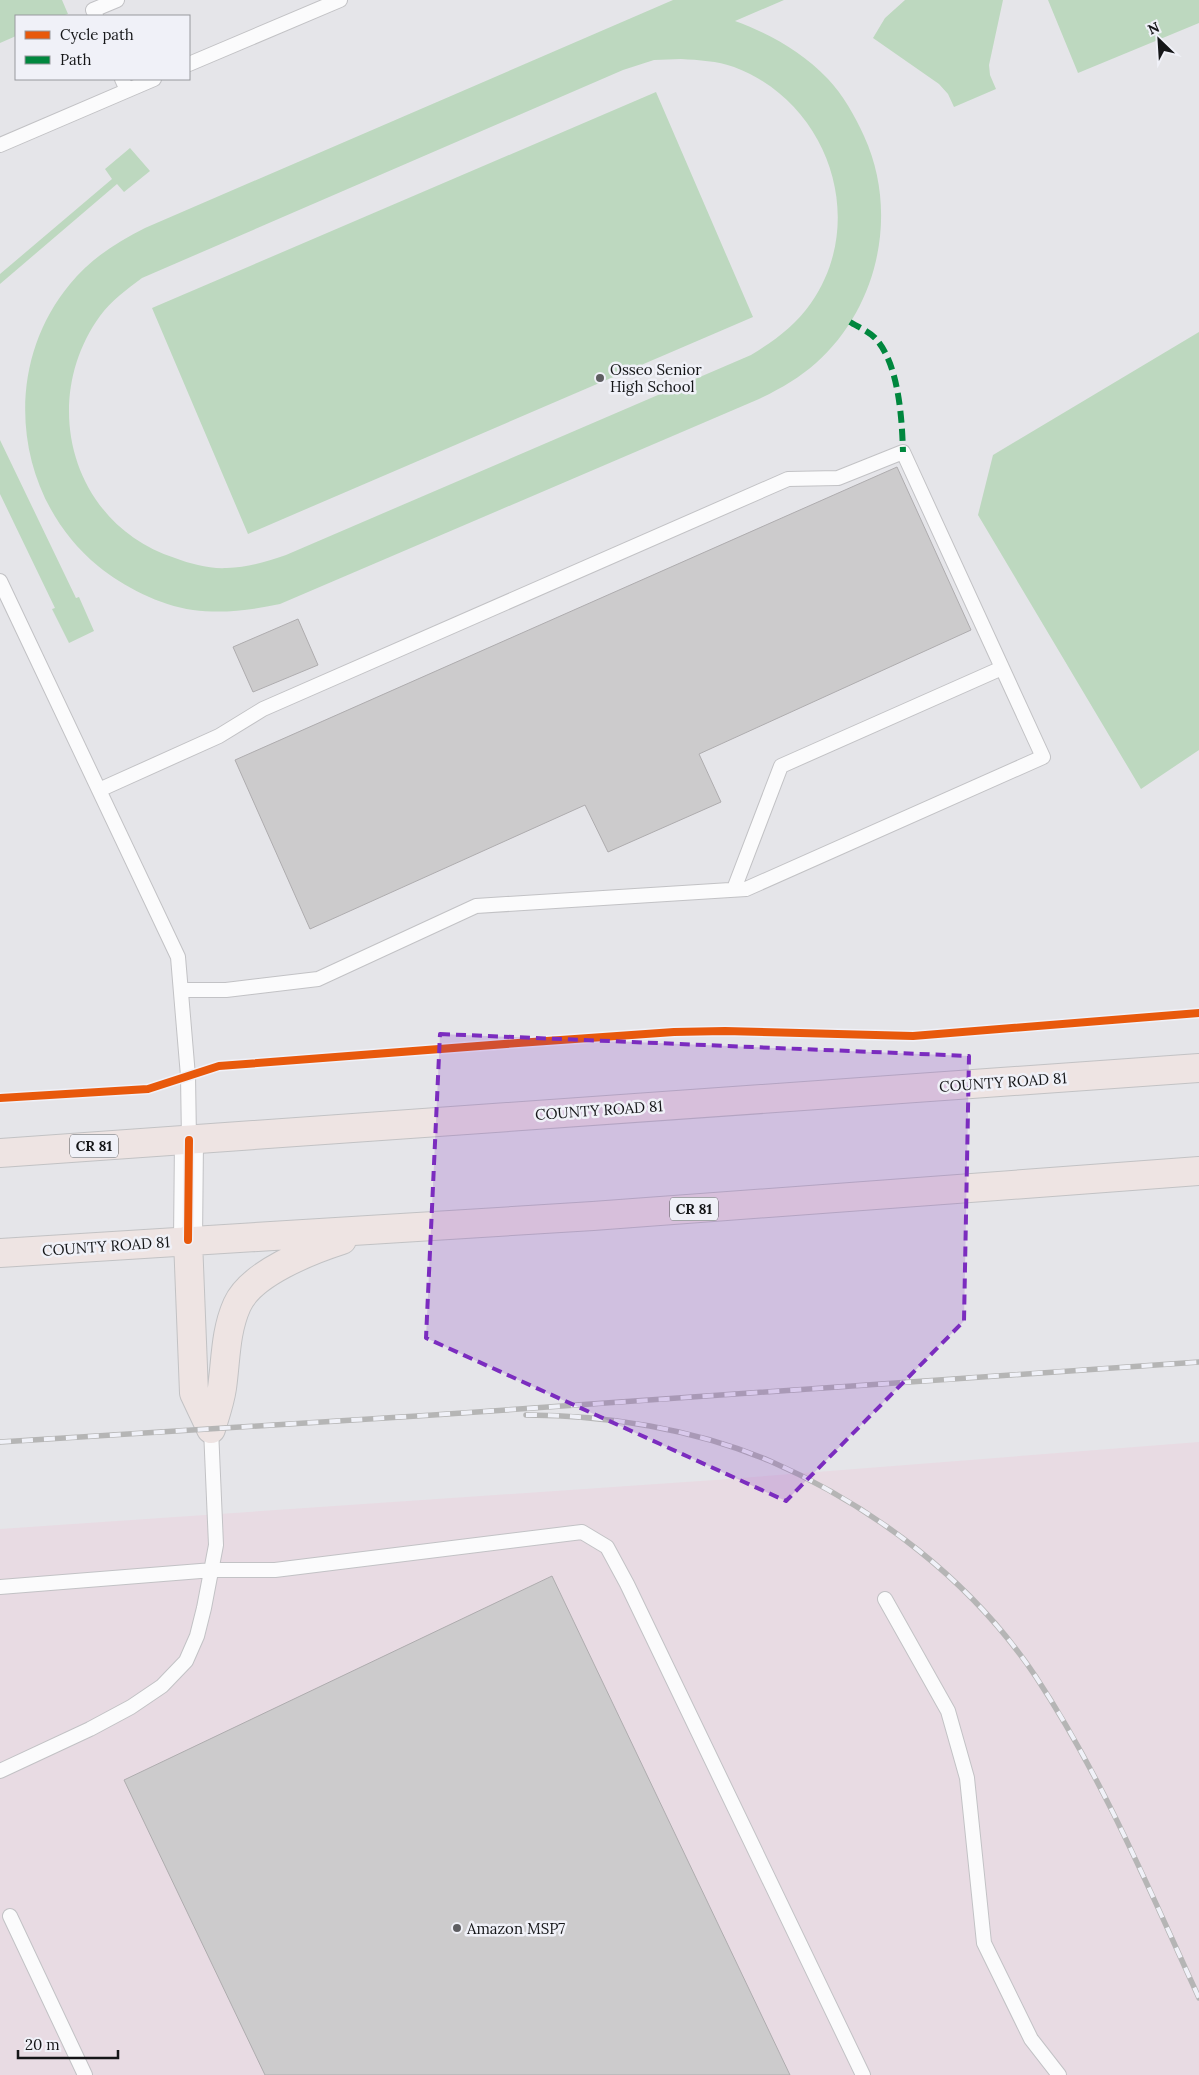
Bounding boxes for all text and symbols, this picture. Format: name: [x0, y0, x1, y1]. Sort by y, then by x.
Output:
legend: [15, 15, 190, 80]
north arrow: [1134, 15, 1184, 65]
text: N: [1145, 18, 1162, 39]
text: Cycle path: [60, 25, 134, 44]
text: Path: [60, 50, 91, 69]
place label: Osseo Senior High School: [610, 360, 702, 396]
marker: Osseo Senior High School: [594, 372, 606, 384]
street label: COUNTY ROAD 81: [939, 1068, 1067, 1096]
street label: COUNTY ROAD 81: [535, 1096, 663, 1124]
road number: CR 81: [70, 1134, 118, 1158]
road number: CR 81: [670, 1198, 718, 1220]
street label: COUNTY ROAD 81: [42, 1232, 170, 1260]
place label: Amazon MSP7: [466, 1919, 565, 1938]
marker: Amazon MSP7: [451, 1922, 463, 1934]
scale bar: [18, 2028, 118, 2060]
text: 20 m: [25, 2035, 60, 2054]

